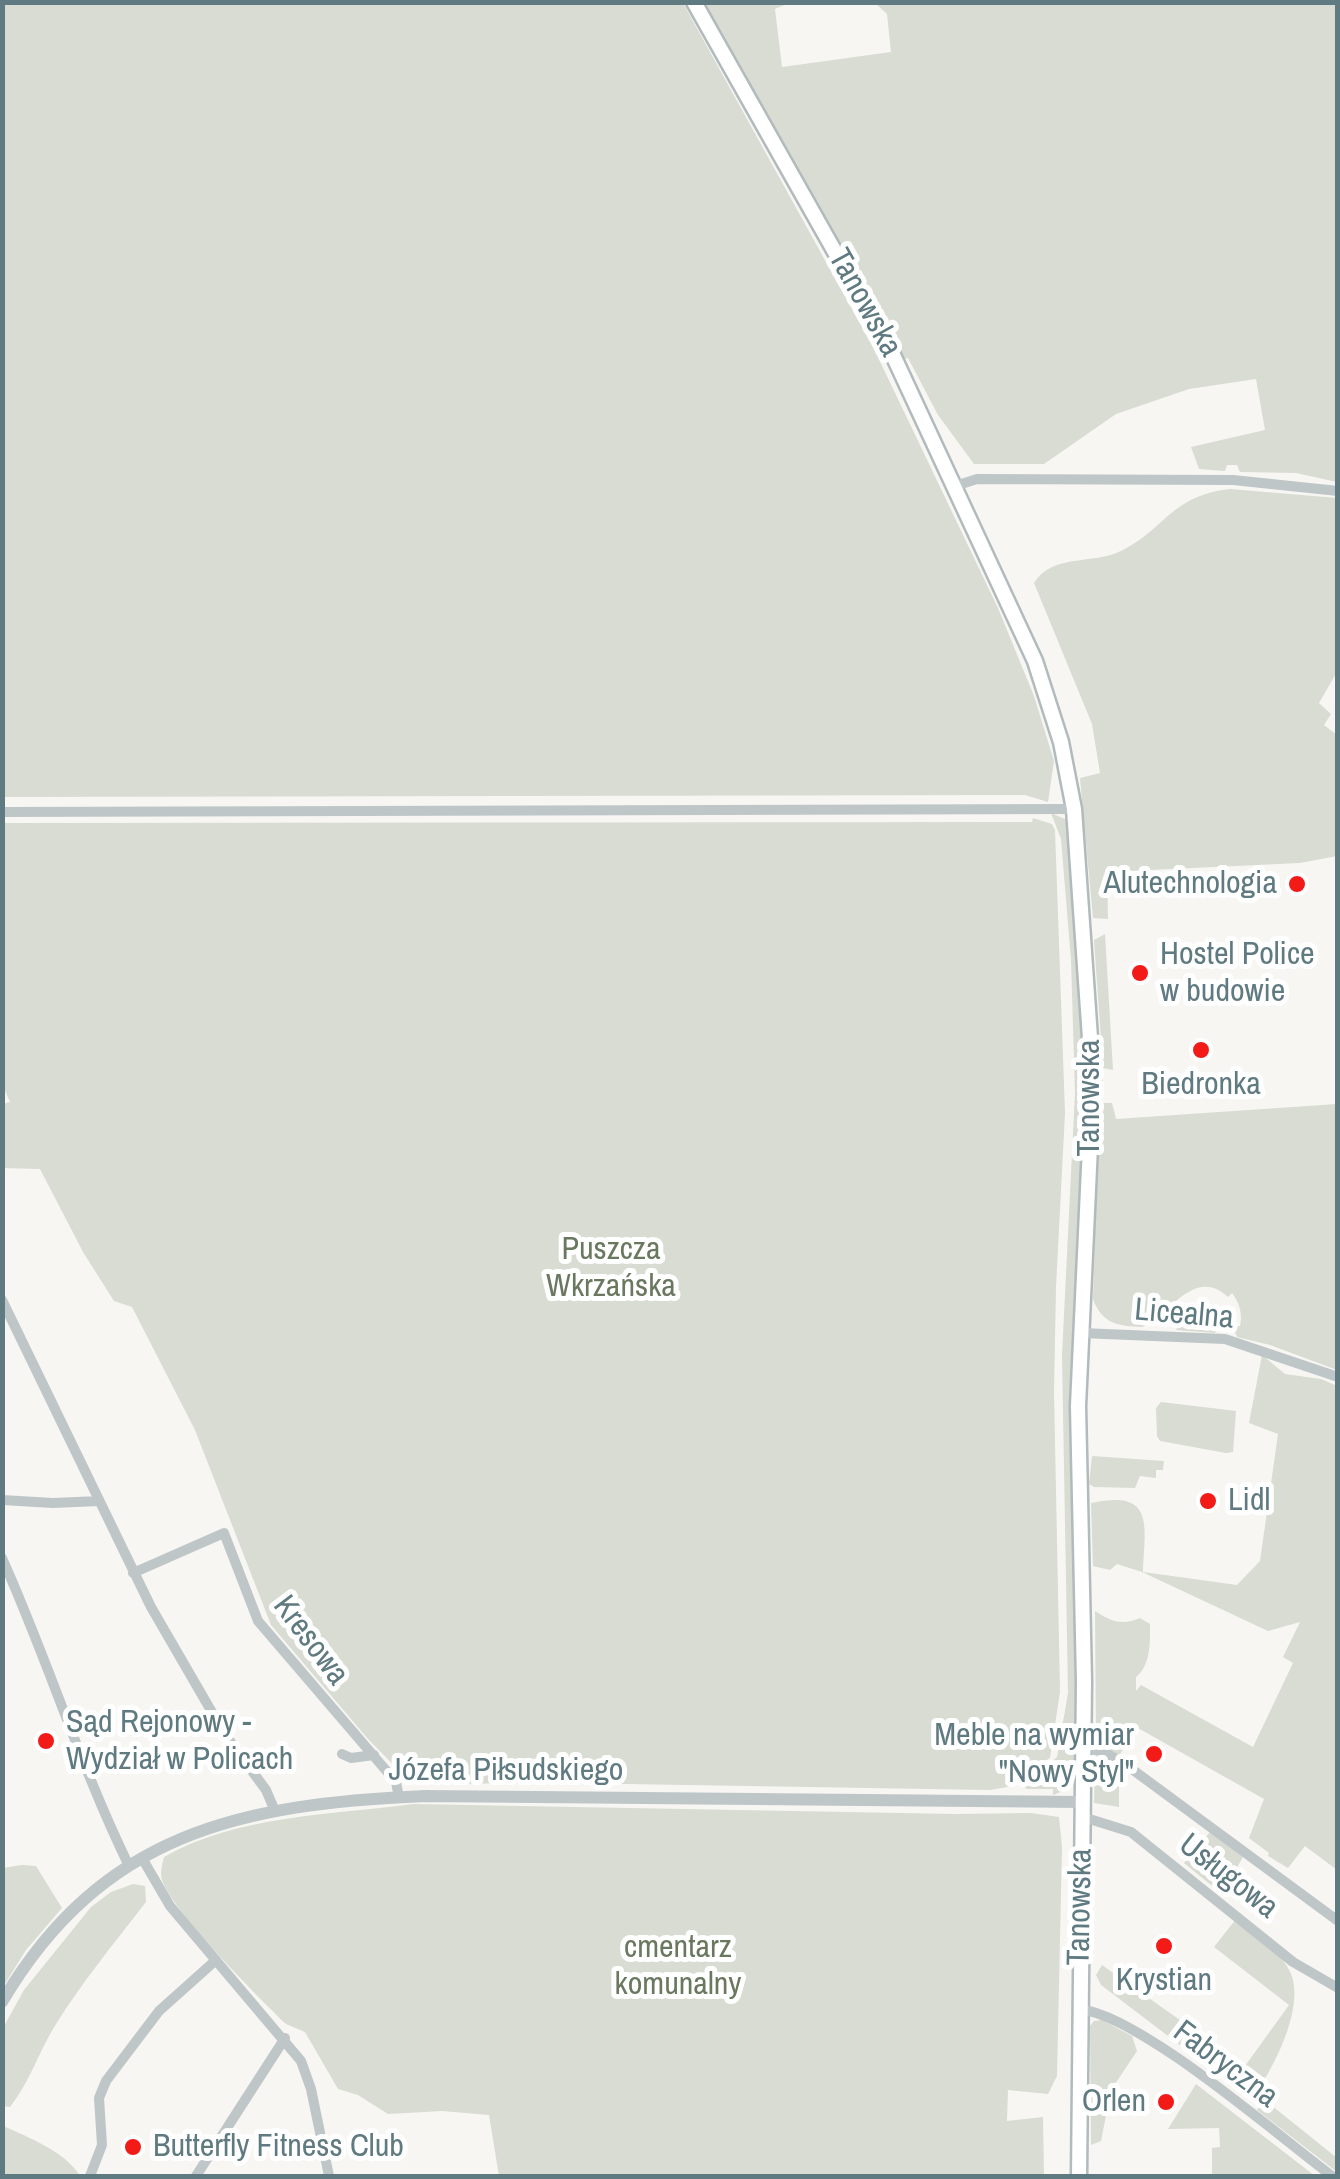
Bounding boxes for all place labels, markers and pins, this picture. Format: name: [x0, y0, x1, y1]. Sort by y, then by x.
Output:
place label: Alutechnologia: [1103, 865, 1277, 903]
marker: Alutechnologia: [1286, 873, 1308, 895]
place label: Hostel Police w budowie: [1160, 936, 1315, 1011]
marker: Hostel Police w budowie: [1129, 962, 1151, 984]
marker: Biedronka: [1190, 1039, 1212, 1061]
place label: Biedronka: [1141, 1066, 1261, 1104]
place label: Lidl: [1228, 1482, 1270, 1520]
marker: Lidl: [1197, 1490, 1219, 1512]
place label: Sąd Rejonowy - Wydział w Policach: [66, 1704, 293, 1779]
place label: Meble na wymiar "Nowy Styl": [934, 1717, 1134, 1792]
marker: Sąd Rejonowy - Wydział w Policach: [35, 1730, 57, 1752]
marker: Meble na wymiar "Nowy Styl": [1143, 1743, 1165, 1765]
marker: Krystian: [1153, 1935, 1175, 1957]
place label: Krystian: [1116, 1962, 1212, 2000]
place label: Orlen: [1082, 2083, 1146, 2121]
marker: Orlen: [1155, 2091, 1177, 2113]
place label: Butterfly Fitness Club: [153, 2128, 404, 2166]
marker: Butterfly Fitness Club: [122, 2136, 144, 2158]

